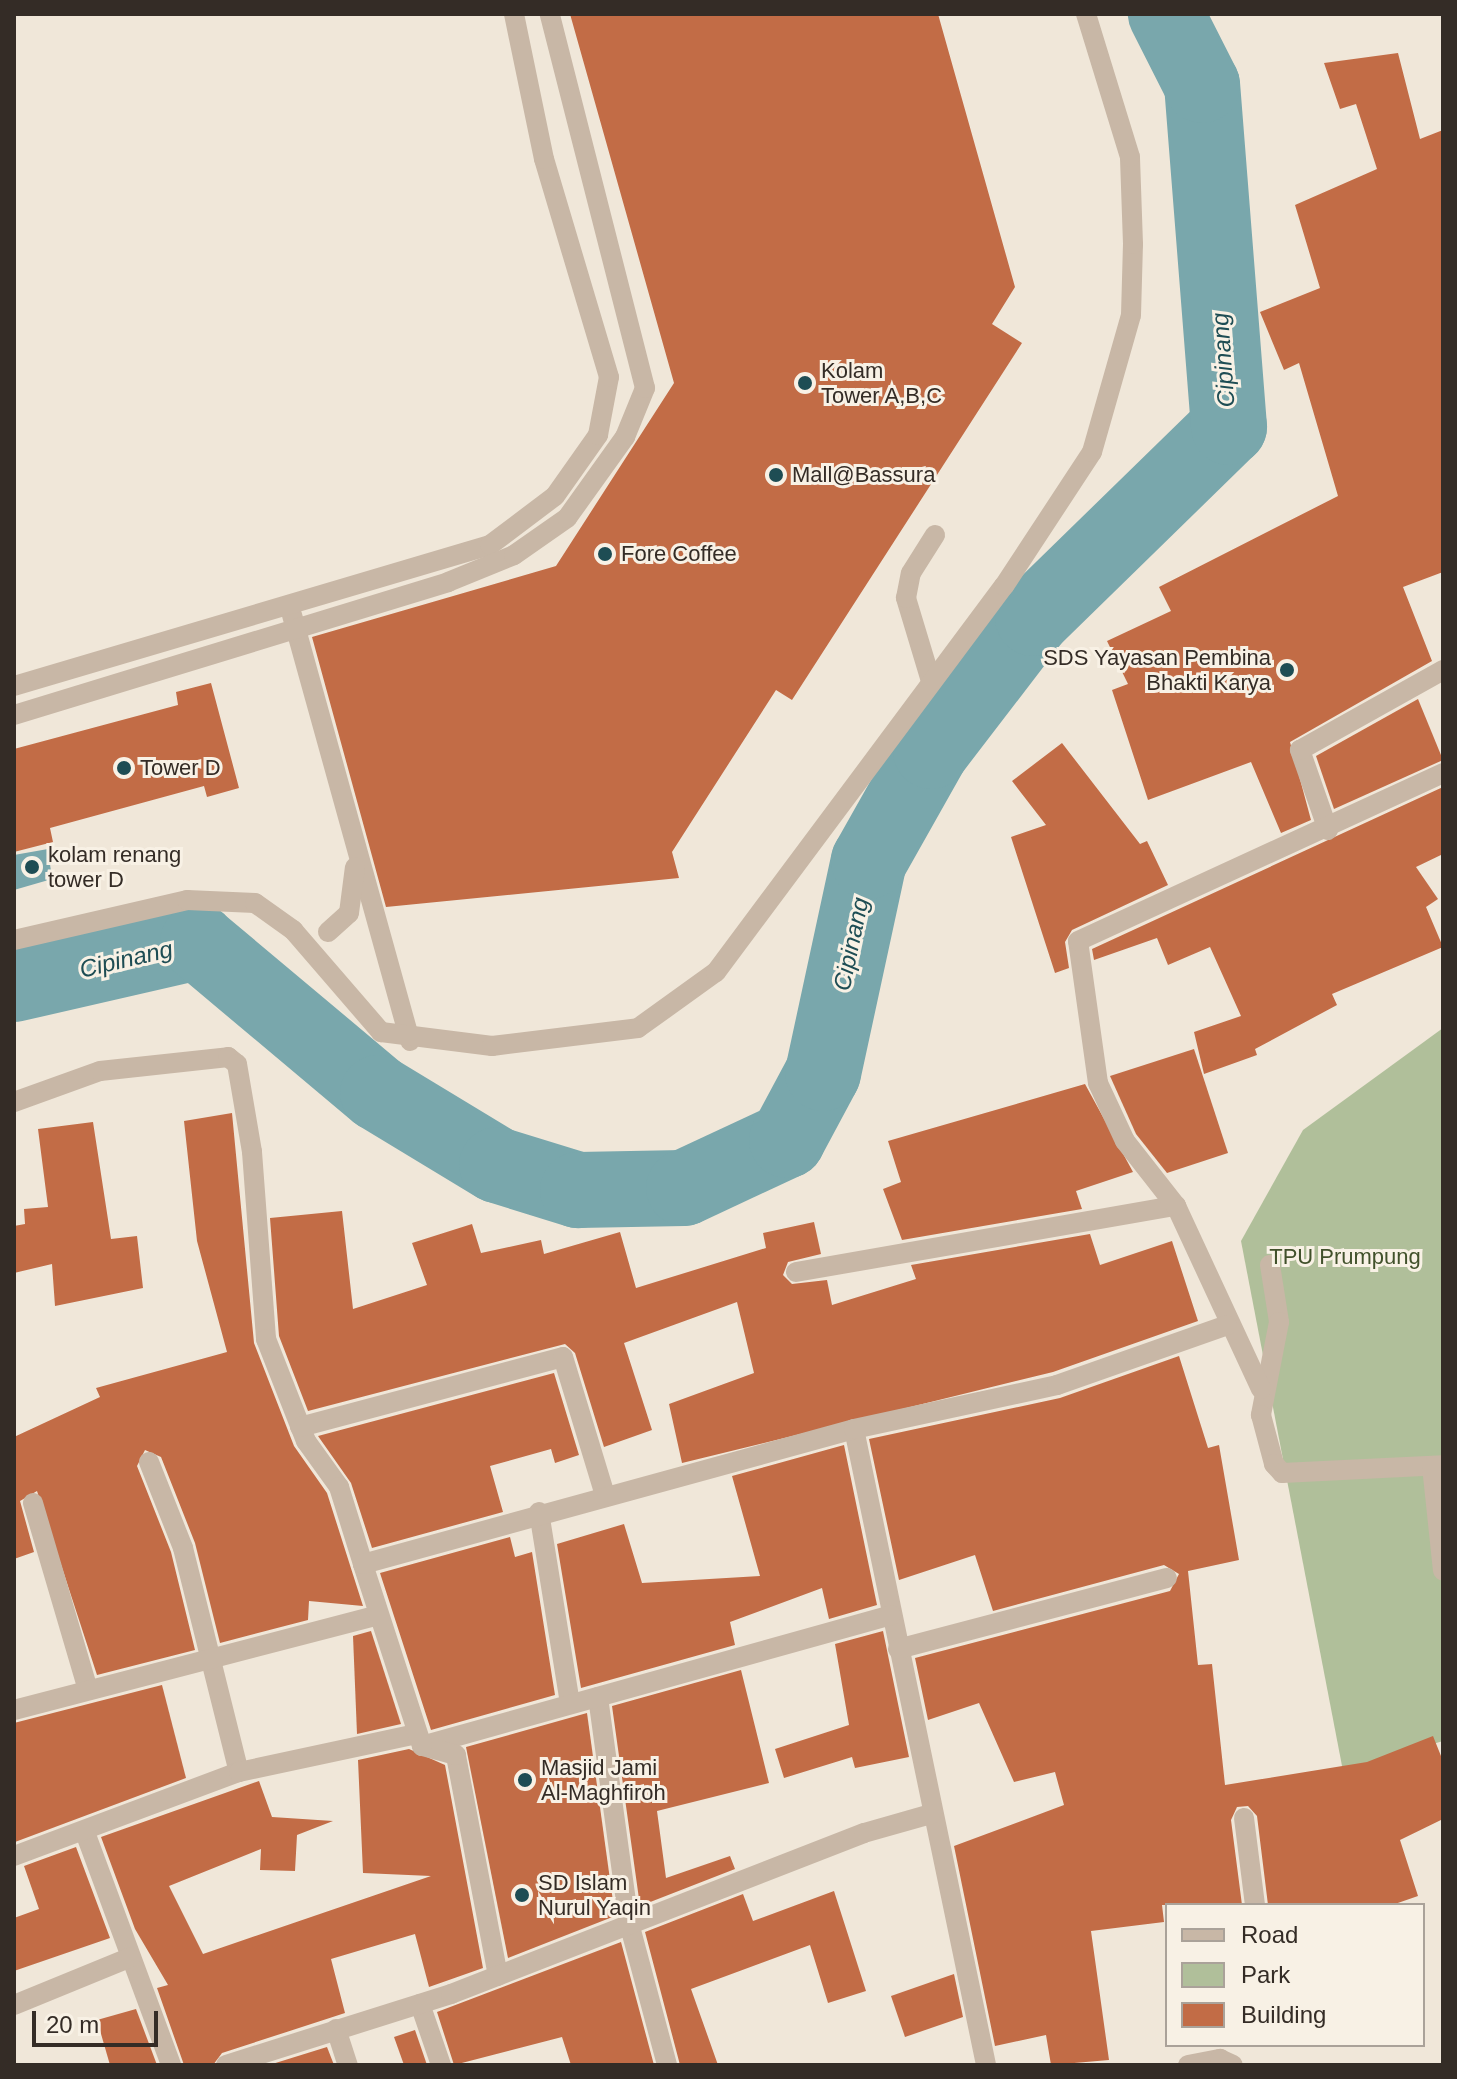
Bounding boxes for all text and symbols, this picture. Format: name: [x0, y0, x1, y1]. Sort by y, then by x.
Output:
water label: Cipinang: [1205, 312, 1241, 408]
place label: Kolam Tower A,B,C: [821, 357, 943, 408]
marker: Kolam Tower A,B,C: [796, 374, 814, 392]
place label: Mall@Bassura: [792, 462, 935, 488]
marker: Mall@Bassura: [767, 466, 785, 484]
place label: Fore Coffee: [621, 541, 737, 567]
marker: Fore Coffee: [596, 545, 614, 563]
place label: SDS Yayasan Pembina Bhakti Karya: [1043, 644, 1271, 696]
marker: SDS Yayasan Pembina Bhakti Karya: [1278, 661, 1296, 679]
place label: Tower D: [140, 755, 221, 781]
marker: Tower D: [115, 759, 133, 777]
place label: kolam renang tower D: [48, 841, 181, 892]
marker: kolam renang tower D: [23, 858, 41, 876]
water label: Cipinang: [827, 895, 875, 993]
water label: Cipinang: [77, 934, 175, 984]
park label: TPU Prumpung: [1269, 1244, 1421, 1270]
place label: Masjid Jami Al-Maghfiroh: [541, 1754, 666, 1806]
marker: Masjid Jami Al-Maghfiroh: [516, 1771, 534, 1789]
place label: SD Islam Nurul Yaqin: [538, 1869, 651, 1920]
marker: SD Islam Nurul Yaqin: [513, 1886, 531, 1904]
legend: [1165, 1903, 1425, 2047]
text: Road: [1241, 1921, 1298, 1948]
text: Park: [1241, 1961, 1290, 1988]
scale bar: [36, 1995, 162, 2045]
text: Building: [1241, 2001, 1326, 2028]
text: 20 m: [46, 2011, 99, 2038]

